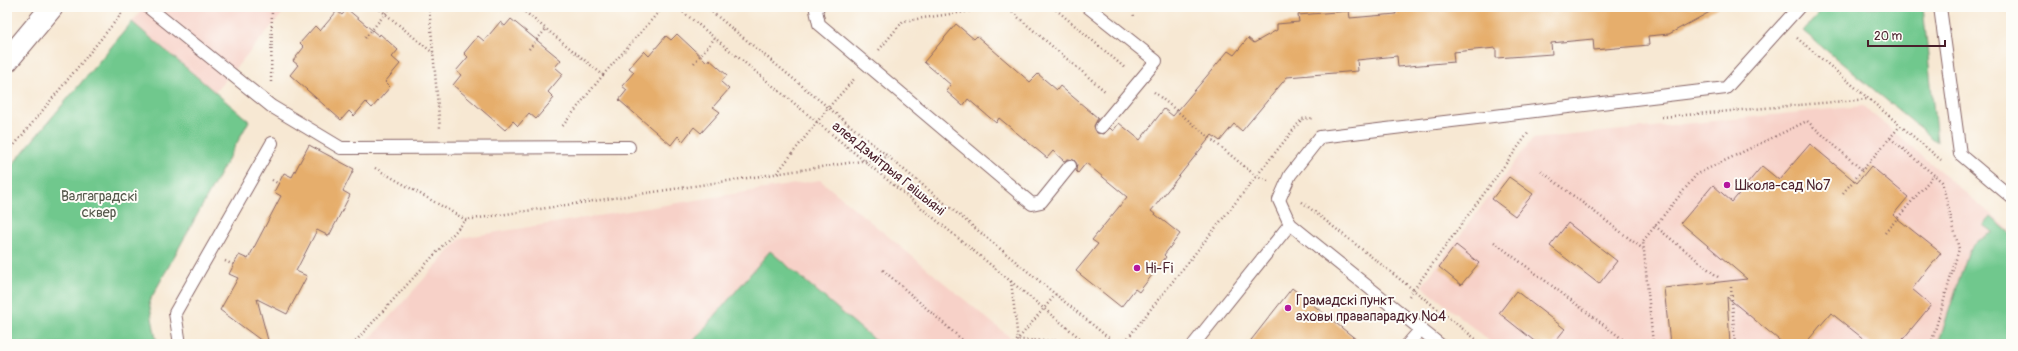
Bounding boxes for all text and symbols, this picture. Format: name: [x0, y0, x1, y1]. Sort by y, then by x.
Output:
scale bar: [1868, 22, 1945, 48]
text: 20 m: [1874, 29, 1903, 44]
street label: алея Дзмітрыя Гвішыяні: [829, 118, 949, 220]
place label: Школа-сад №7: [1735, 177, 1831, 194]
marker: Школа-сад №7: [1722, 180, 1732, 190]
park label: Валгаградскі сквер: [61, 188, 138, 221]
place label: Hi-Fi: [1145, 260, 1174, 277]
marker: Hi-Fi: [1132, 263, 1142, 273]
place label: Грамадскі пункт аховы правапарадку №4: [1296, 292, 1446, 325]
marker: Грамадскі пункт аховы правапарадку №4: [1283, 303, 1293, 313]

